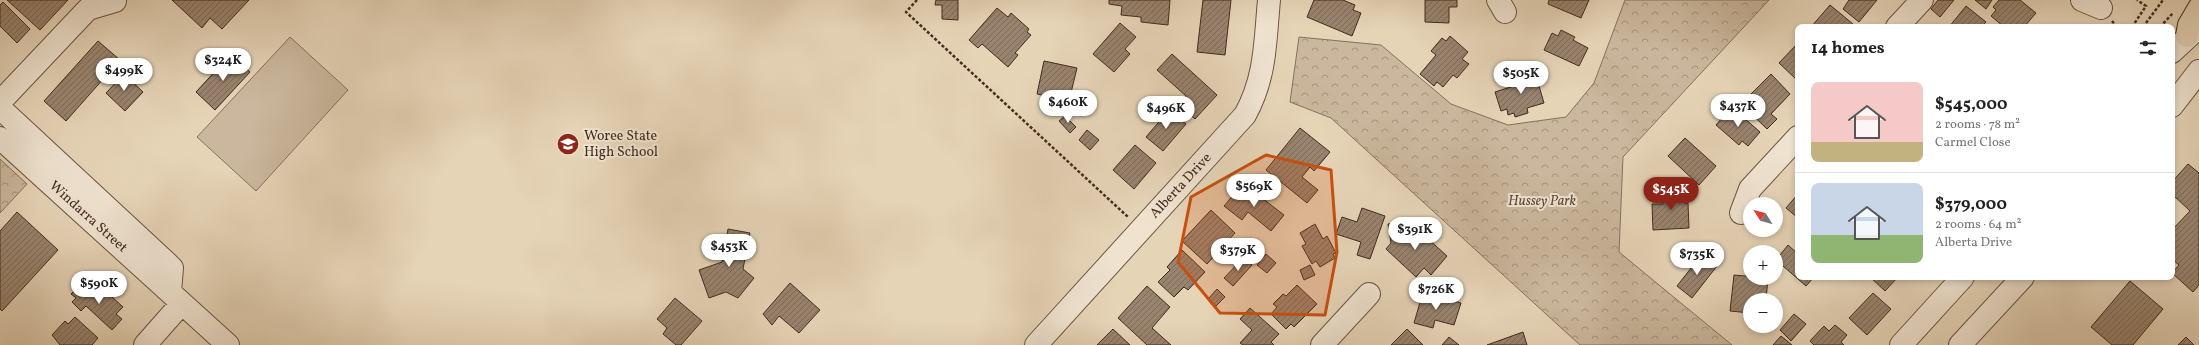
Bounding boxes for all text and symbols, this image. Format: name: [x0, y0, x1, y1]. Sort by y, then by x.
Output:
text: 14 homes: [1811, 37, 1885, 60]
icon: filters: [2137, 37, 2159, 59]
pin: $324K: [195, 48, 251, 82]
text: $324K: [204, 52, 242, 70]
pin: $499K: [96, 58, 152, 92]
pin: $505K: [1493, 61, 1549, 95]
text: $499K: [105, 62, 143, 80]
text: $505K: [1503, 65, 1540, 83]
pin: $460K: [1040, 90, 1096, 124]
text: $545,000: [1935, 93, 2008, 116]
text: $460K: [1048, 94, 1088, 112]
pin: $437K: [1710, 94, 1766, 128]
pin: $496K: [1138, 96, 1194, 130]
text: $437K: [1720, 98, 1756, 116]
icon: home: [1843, 98, 1891, 146]
text: $496K: [1147, 100, 1185, 118]
text: 2 rooms · 78 m²: [1935, 116, 2020, 134]
place label: Woree State High School: [584, 127, 658, 162]
school or university icon: Woree State High School: [555, 131, 581, 157]
text: Carmel Close: [1935, 134, 2011, 152]
street label: Alberta Drive: [1146, 149, 1217, 223]
pin: $569K: [1226, 174, 1282, 208]
street label: Windarra Street: [45, 177, 131, 257]
pin: $545K: [1643, 177, 1699, 211]
text: $569K: [1235, 178, 1273, 196]
text: $545K: [1653, 181, 1689, 199]
park label: Hussey Park: [1508, 192, 1577, 211]
text: $379,000: [1935, 193, 2007, 216]
north arrow: [1743, 197, 1783, 237]
map controls: [1743, 197, 1783, 333]
icon: home: [1843, 199, 1891, 247]
text: 2 rooms · 64 m²: [1935, 216, 2022, 234]
pin: $391K: [1387, 217, 1443, 251]
text: $391K: [1397, 221, 1433, 239]
pin: $453K: [701, 234, 757, 268]
text: Alberta Drive: [1935, 234, 2012, 252]
text: $453K: [710, 238, 748, 256]
pin: $379K: [1210, 238, 1266, 272]
text: $379K: [1220, 242, 1256, 260]
pin: $735K: [1669, 242, 1725, 276]
button: +: [1743, 245, 1783, 285]
text: $735K: [1679, 246, 1715, 264]
pin: $590K: [71, 271, 127, 305]
text: $590K: [80, 275, 118, 293]
pin: $726K: [1408, 277, 1464, 311]
text: $726K: [1418, 281, 1454, 299]
button: −: [1743, 293, 1783, 333]

